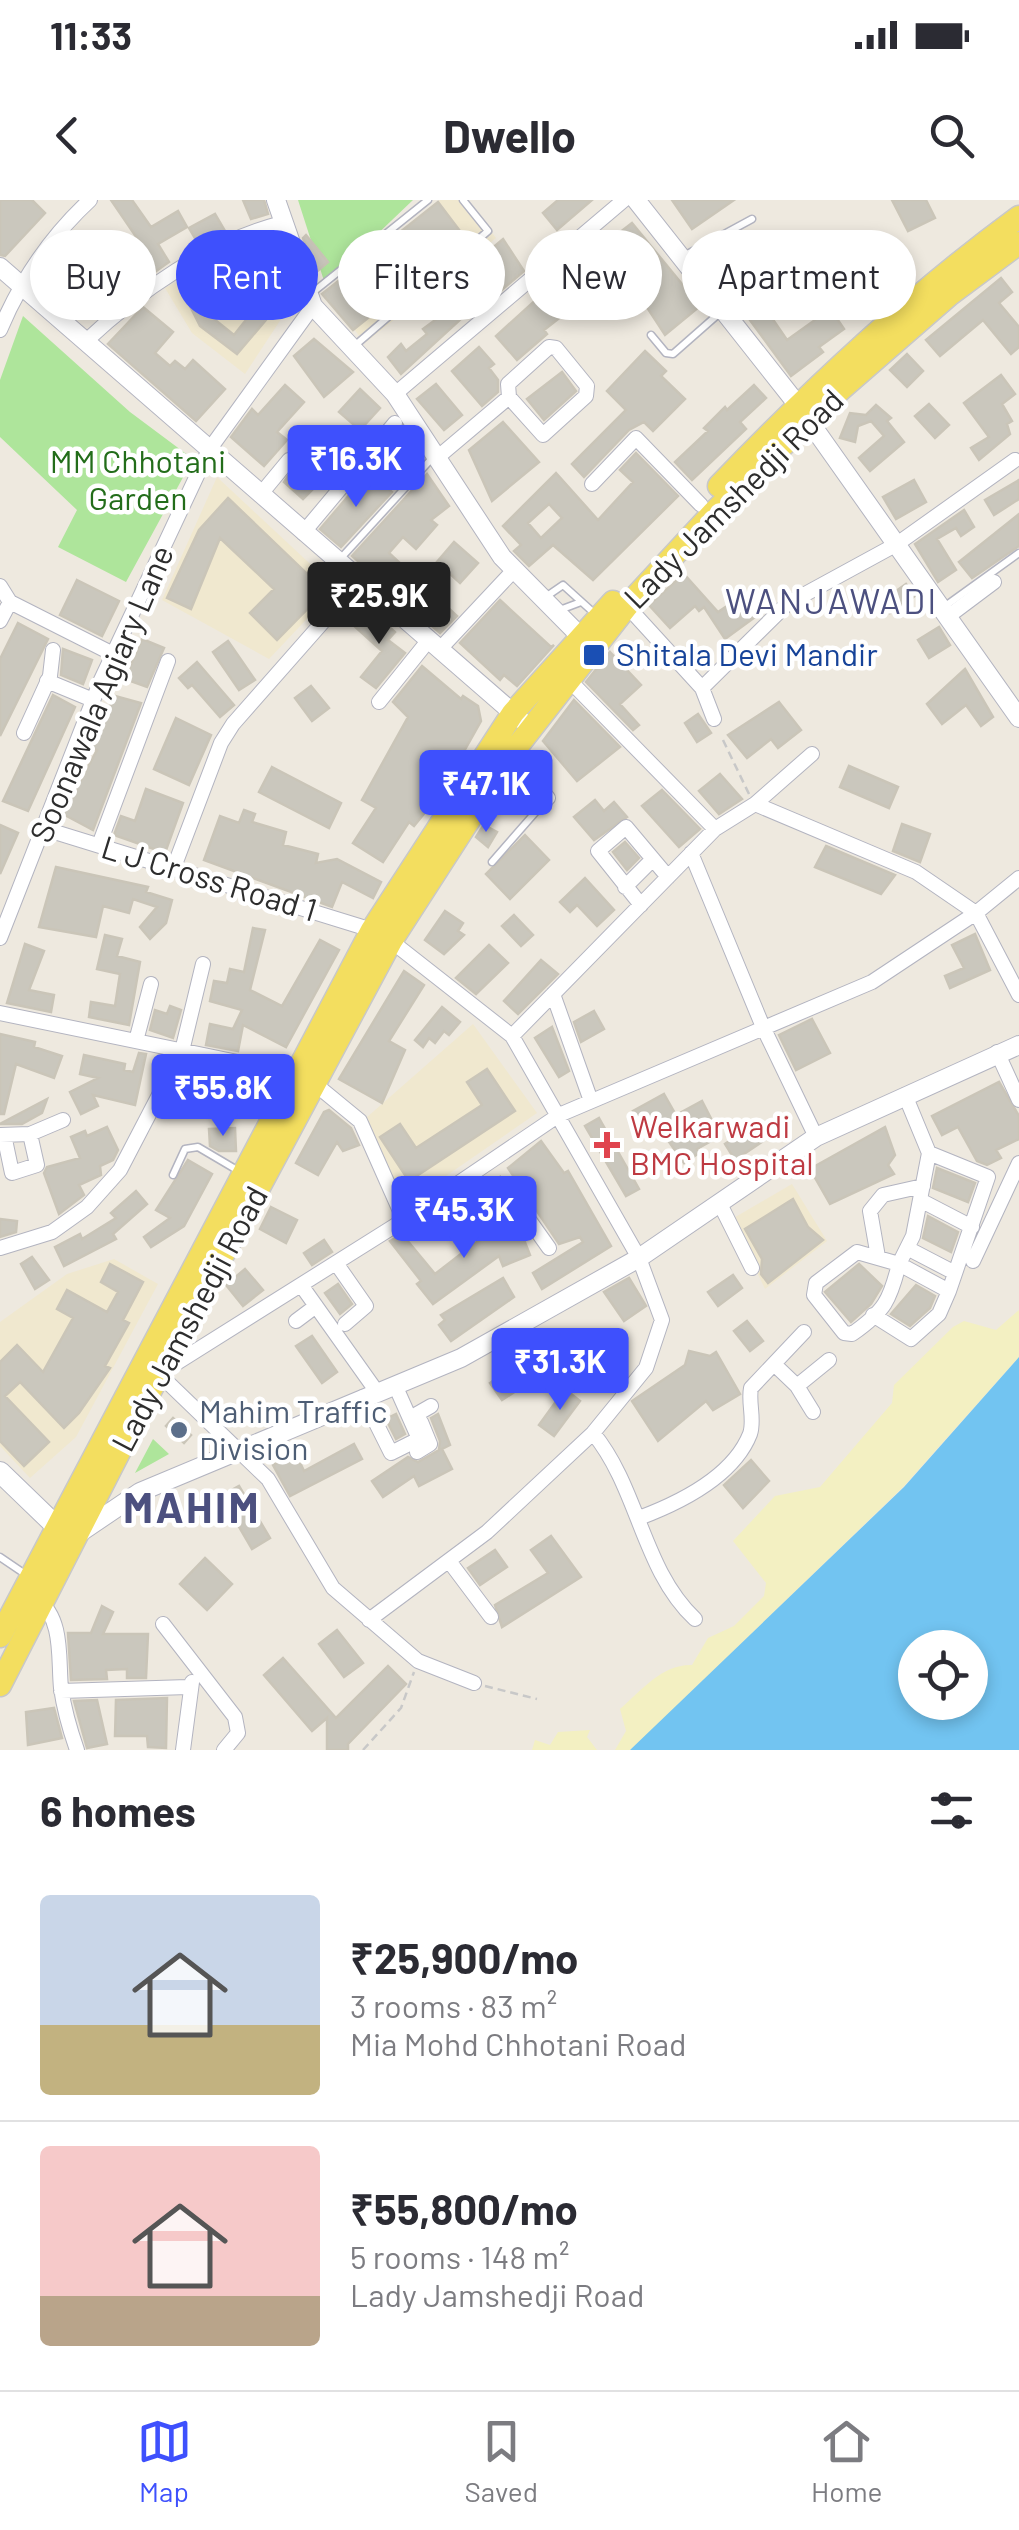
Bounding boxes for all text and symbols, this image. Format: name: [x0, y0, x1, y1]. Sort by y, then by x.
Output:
text: 11:33: [50, 12, 132, 58]
icon: back: [40, 108, 95, 163]
text: Dwello: [443, 108, 576, 162]
icon: search: [924, 108, 979, 163]
chip: Buy: [30, 230, 156, 320]
chip: Rent: [176, 230, 318, 320]
chip: Filters: [338, 230, 505, 320]
chip: New: [525, 230, 662, 320]
chip: Apartment: [682, 230, 916, 320]
street label: Lady Jamshedji Road: [615, 380, 850, 615]
pin: ₹16.3K: [275, 425, 437, 510]
text: ₹16.3K: [310, 438, 402, 476]
park label: MM Chhotani Garden: [50, 441, 226, 516]
street label: Soonawala Agiary Lane: [20, 539, 180, 847]
pin: ₹25.9K: [298, 562, 460, 647]
text: ₹25.9K: [329, 575, 429, 613]
district label: WANJAWADI: [725, 579, 939, 621]
place label: Shitala Devi Mandir: [616, 634, 878, 672]
marker: Shitala Devi Mandir: [581, 642, 607, 668]
pin: ₹47.1K: [405, 750, 567, 835]
text: ₹47.1K: [441, 763, 531, 801]
street label: L J Cross Road 1: [97, 826, 322, 928]
pin: ₹55.8K: [142, 1054, 304, 1139]
text: ₹55.8K: [174, 1067, 272, 1105]
place label: Welkarwadi BMC Hospital: [630, 1106, 814, 1181]
marker: Welkarwadi BMC Hospital: [594, 1132, 620, 1158]
pin: ₹45.3K: [383, 1176, 545, 1261]
street label: Lady Jamshedji Road: [102, 1179, 274, 1457]
text: ₹45.3K: [414, 1189, 514, 1227]
pin: ₹31.3K: [479, 1328, 641, 1413]
text: ₹31.3K: [514, 1341, 606, 1379]
place label: Mahim Traffic Division: [199, 1391, 388, 1466]
marker: Mahim Traffic Division: [168, 1419, 190, 1441]
district label: MAHIM: [123, 1481, 261, 1531]
map controls: [898, 1630, 988, 1720]
button: locate: [898, 1630, 988, 1720]
icon: filters: [924, 1783, 979, 1838]
text: 6 homes: [40, 1785, 196, 1835]
text: ₹25,900/mo: [350, 1932, 578, 1982]
icon: home: [120, 1935, 240, 2055]
text: 3 rooms · 83 m²: [350, 1986, 557, 2024]
text: Mia Mohd Chhotani Road: [350, 2024, 686, 2062]
text: ₹55,800/mo: [350, 2183, 578, 2233]
icon: home: [120, 2186, 240, 2306]
text: 5 rooms · 148 m²: [350, 2237, 569, 2275]
text: Lady Jamshedji Road: [350, 2275, 645, 2313]
tab: Map: [137, 2414, 192, 2508]
tab: Saved: [465, 2414, 538, 2508]
tab: Home: [811, 2414, 882, 2508]

